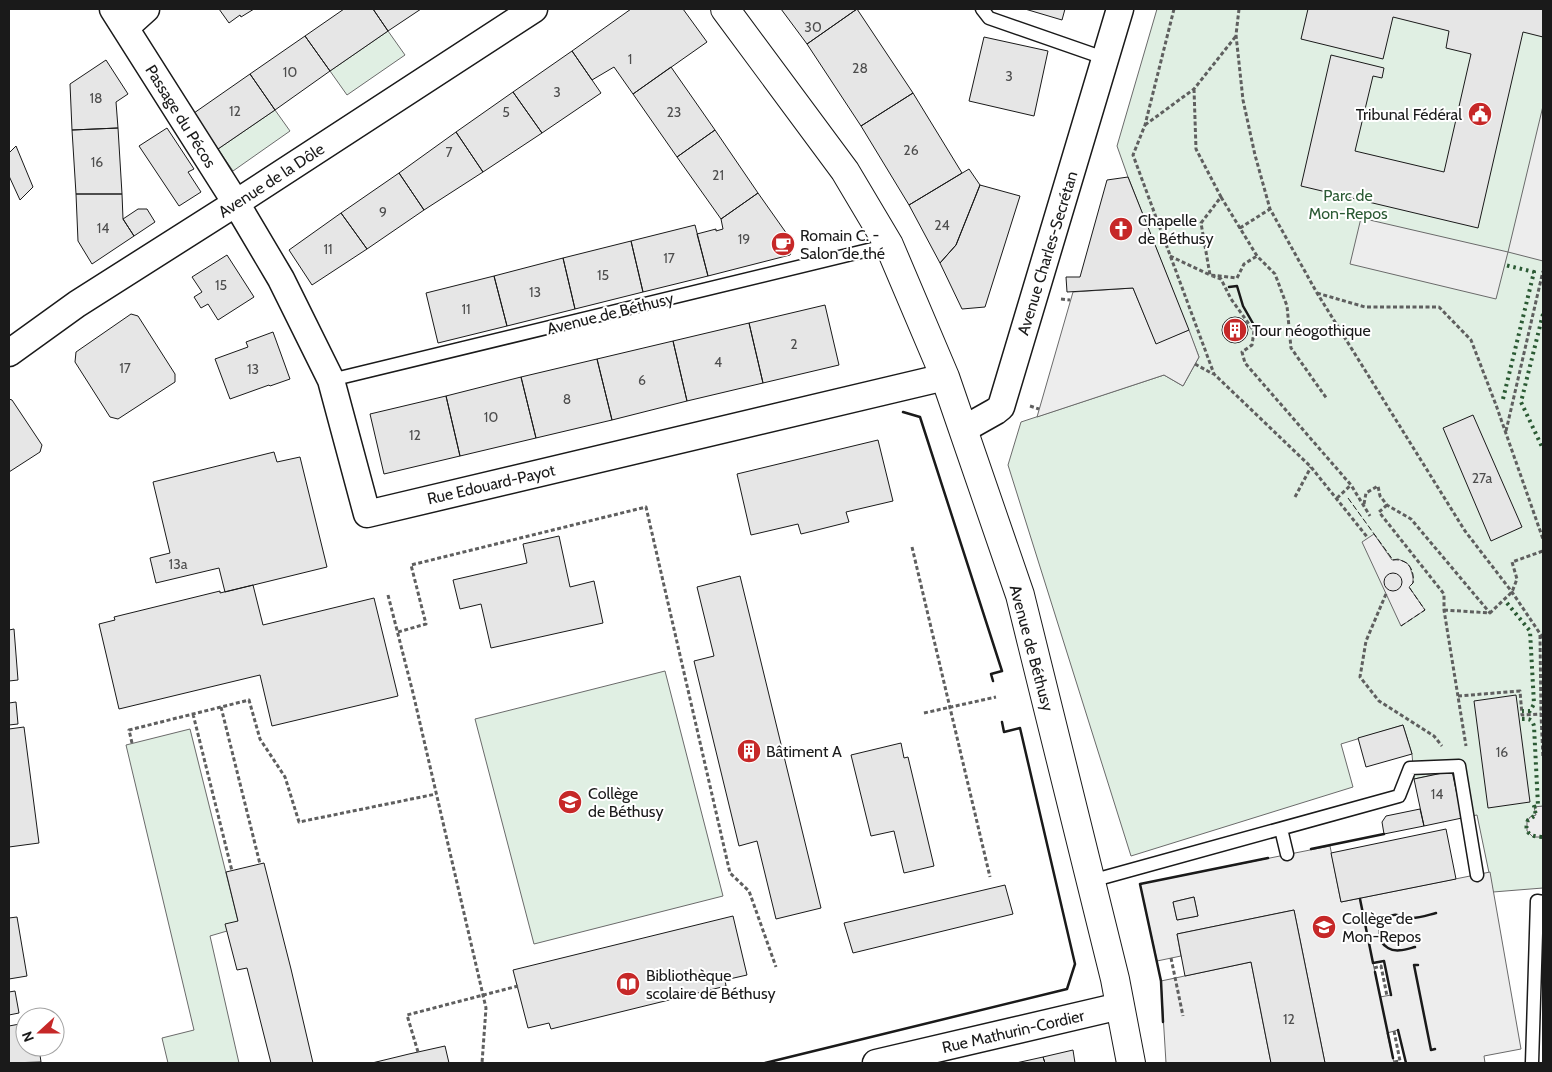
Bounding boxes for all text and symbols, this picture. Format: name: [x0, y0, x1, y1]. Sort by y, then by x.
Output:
house number: 30: [804, 18, 822, 36]
house number: 1: [628, 50, 632, 68]
house number: 28: [852, 59, 868, 77]
street label: Passage du Pécos: [141, 61, 220, 172]
house number: 10: [283, 63, 297, 81]
house number: 3: [1005, 67, 1013, 85]
house number: 3: [553, 83, 561, 101]
house number: 18: [89, 89, 103, 107]
public building icon: Tribunal Fédéral: [1467, 101, 1493, 127]
house number: 12: [229, 102, 241, 120]
house number: 5: [502, 103, 510, 121]
house number: 23: [667, 103, 681, 121]
place label: Tribunal Fédéral: [1356, 105, 1462, 124]
street label: Avenue de la Dôle: [215, 139, 328, 222]
house number: 26: [903, 141, 919, 159]
house number: 7: [445, 143, 453, 161]
house number: 16: [91, 153, 103, 171]
house number: 21: [712, 166, 724, 184]
street label: Avenue Charles-Secrétan: [1013, 169, 1082, 337]
park label: Parc de Mon-Repos: [1308, 186, 1388, 223]
house number: 9: [379, 203, 387, 221]
place label: Chapelle de Béthusy: [1138, 211, 1214, 248]
house number: 24: [934, 216, 950, 234]
church icon: Chapelle de Béthusy: [1108, 216, 1134, 242]
house number: 14: [97, 219, 109, 237]
place label: Romain C. - Salon de thé: [800, 226, 885, 263]
house number: 19: [738, 230, 750, 248]
cafe icon: Romain C. - Salon de thé: [770, 231, 796, 257]
house number: 11: [323, 240, 333, 258]
house number: 17: [663, 249, 675, 267]
house number: 15: [597, 266, 609, 284]
house number: 15: [215, 276, 227, 294]
house number: 13: [529, 283, 541, 301]
street label: Avenue de Béthusy: [545, 289, 675, 338]
house number: 11: [461, 300, 471, 318]
building icon: Tour néogothique: [1222, 317, 1248, 343]
place label: Tour néogothique: [1252, 321, 1371, 340]
house number: 2: [790, 335, 798, 353]
house number: 4: [714, 353, 722, 371]
house number: 17: [119, 359, 131, 377]
house number: 13: [247, 360, 259, 378]
house number: 6: [638, 371, 646, 389]
house number: 8: [563, 390, 571, 408]
house number: 10: [484, 408, 498, 426]
house number: 12: [409, 426, 421, 444]
street label: Rue Edouard-Payot: [425, 460, 558, 508]
house number: 27a: [1472, 469, 1493, 487]
house number: 13a: [169, 555, 188, 573]
street label: Avenue de Béthusy: [1006, 583, 1058, 713]
building icon: Bâtiment A: [736, 738, 762, 764]
place label: Bâtiment A: [766, 742, 842, 761]
house number: 16: [1496, 743, 1508, 761]
place label: Collège de Béthusy: [588, 784, 664, 821]
house number: 14: [1431, 785, 1443, 803]
school or university icon: Collège de Béthusy: [557, 789, 583, 815]
place label: Collège de Mon-Repos: [1342, 909, 1422, 946]
school or university icon: Collège de Mon-Repos: [1311, 914, 1337, 940]
place label: Bibliothèque scolaire de Béthusy: [646, 966, 776, 1003]
library icon: Bibliothèque scolaire de Béthusy: [615, 971, 641, 997]
street label: Rue Mathurin-Cordier: [940, 1006, 1087, 1057]
north arrow: [15, 1007, 65, 1057]
house number: 12: [1283, 1010, 1295, 1028]
text: N: [18, 1029, 38, 1045]

